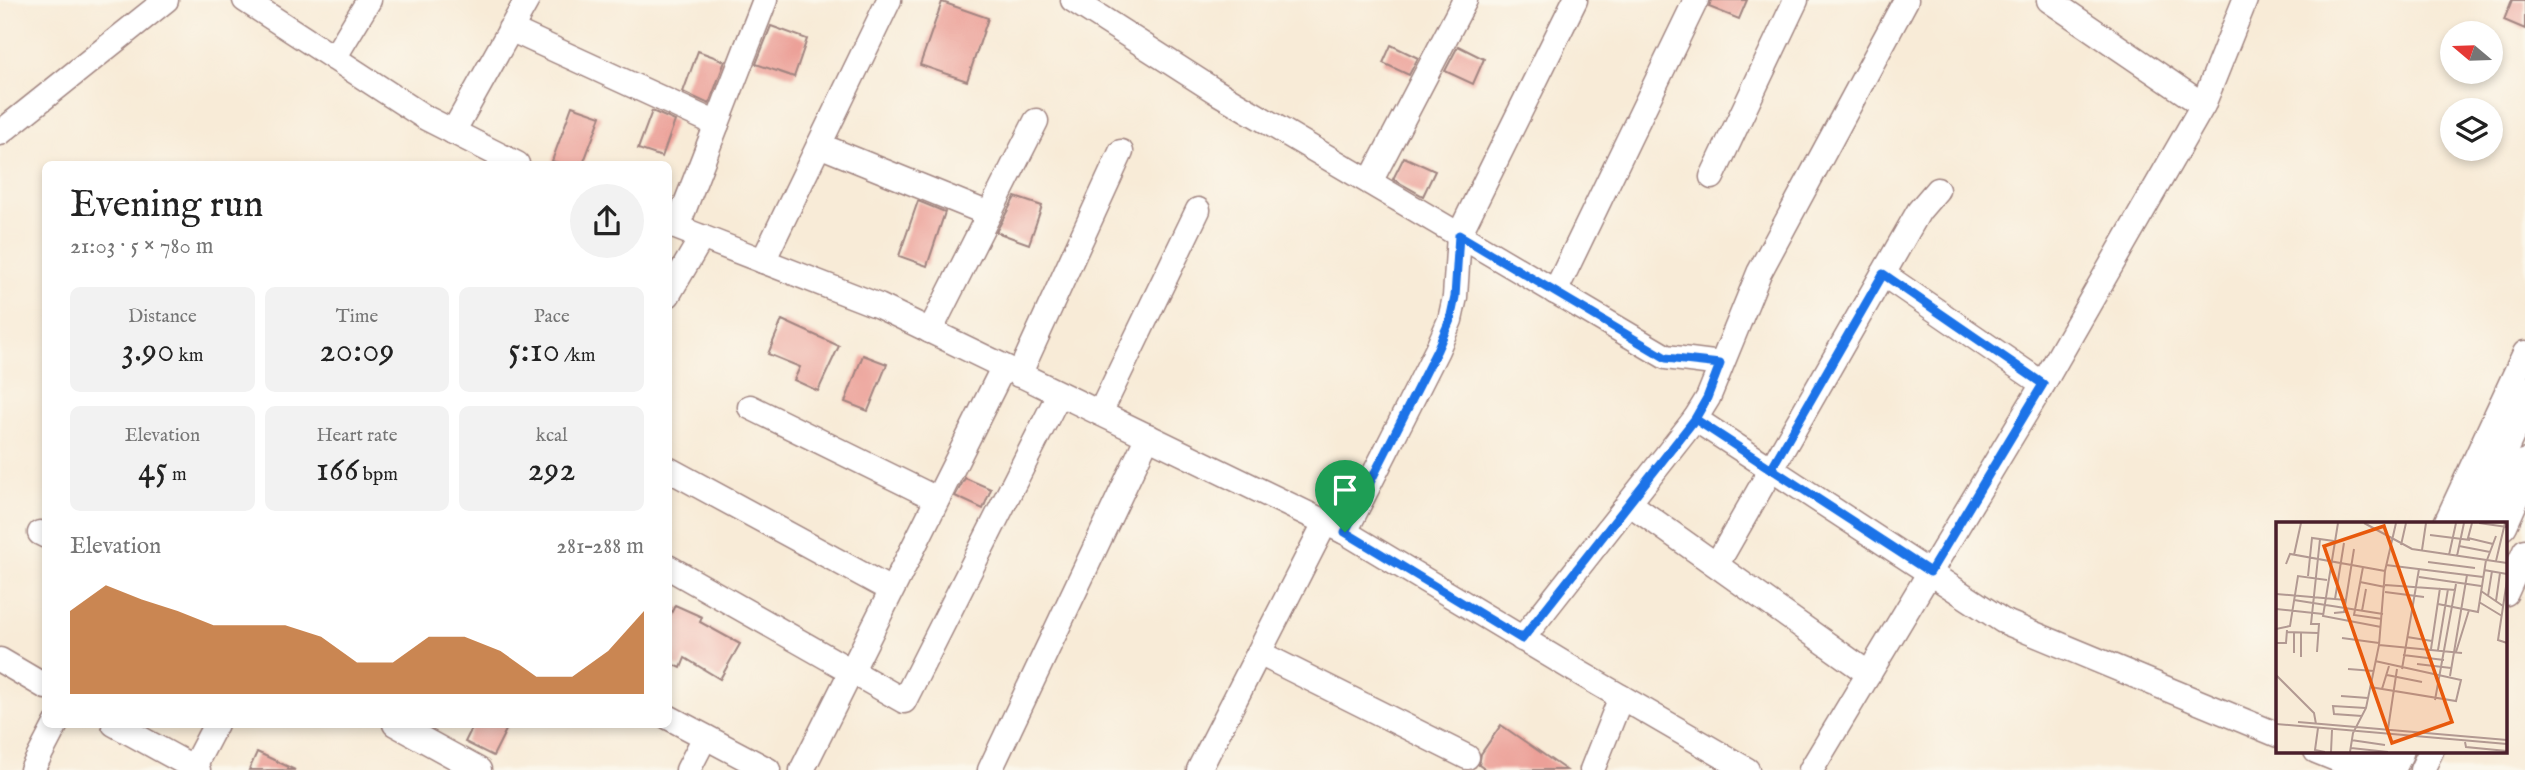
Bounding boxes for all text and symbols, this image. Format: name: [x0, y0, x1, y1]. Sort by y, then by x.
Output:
north arrow: [2440, 21, 2502, 84]
map controls: [2440, 21, 2503, 161]
button: layers: [2440, 98, 2503, 161]
text: Evening run: [70, 182, 264, 230]
button: share: [570, 184, 644, 258]
text: 21:03 · 5 × 780 m: [70, 232, 214, 261]
text: Distance: [128, 305, 197, 329]
text: Time: [336, 305, 378, 329]
text: Pace: [534, 305, 570, 329]
text: 3.90: [121, 329, 174, 374]
text: 20:09: [319, 329, 395, 374]
text: 5:10: [508, 329, 560, 374]
text: km: [174, 344, 203, 368]
text: /km: [560, 344, 595, 368]
text: Elevation: [125, 424, 200, 448]
text: Heart rate: [316, 424, 398, 448]
text: kcal: [536, 424, 568, 448]
text: 45: [138, 448, 168, 493]
text: 166: [316, 448, 359, 493]
text: 292: [528, 448, 576, 493]
pin: [1315, 460, 1375, 532]
text: m: [168, 463, 187, 487]
text: bpm: [359, 463, 398, 487]
icon: arrive: [1326, 471, 1364, 509]
inset map: [2276, 522, 2508, 752]
text: Elevation: [70, 532, 161, 561]
text: 281–288 m: [556, 532, 644, 561]

